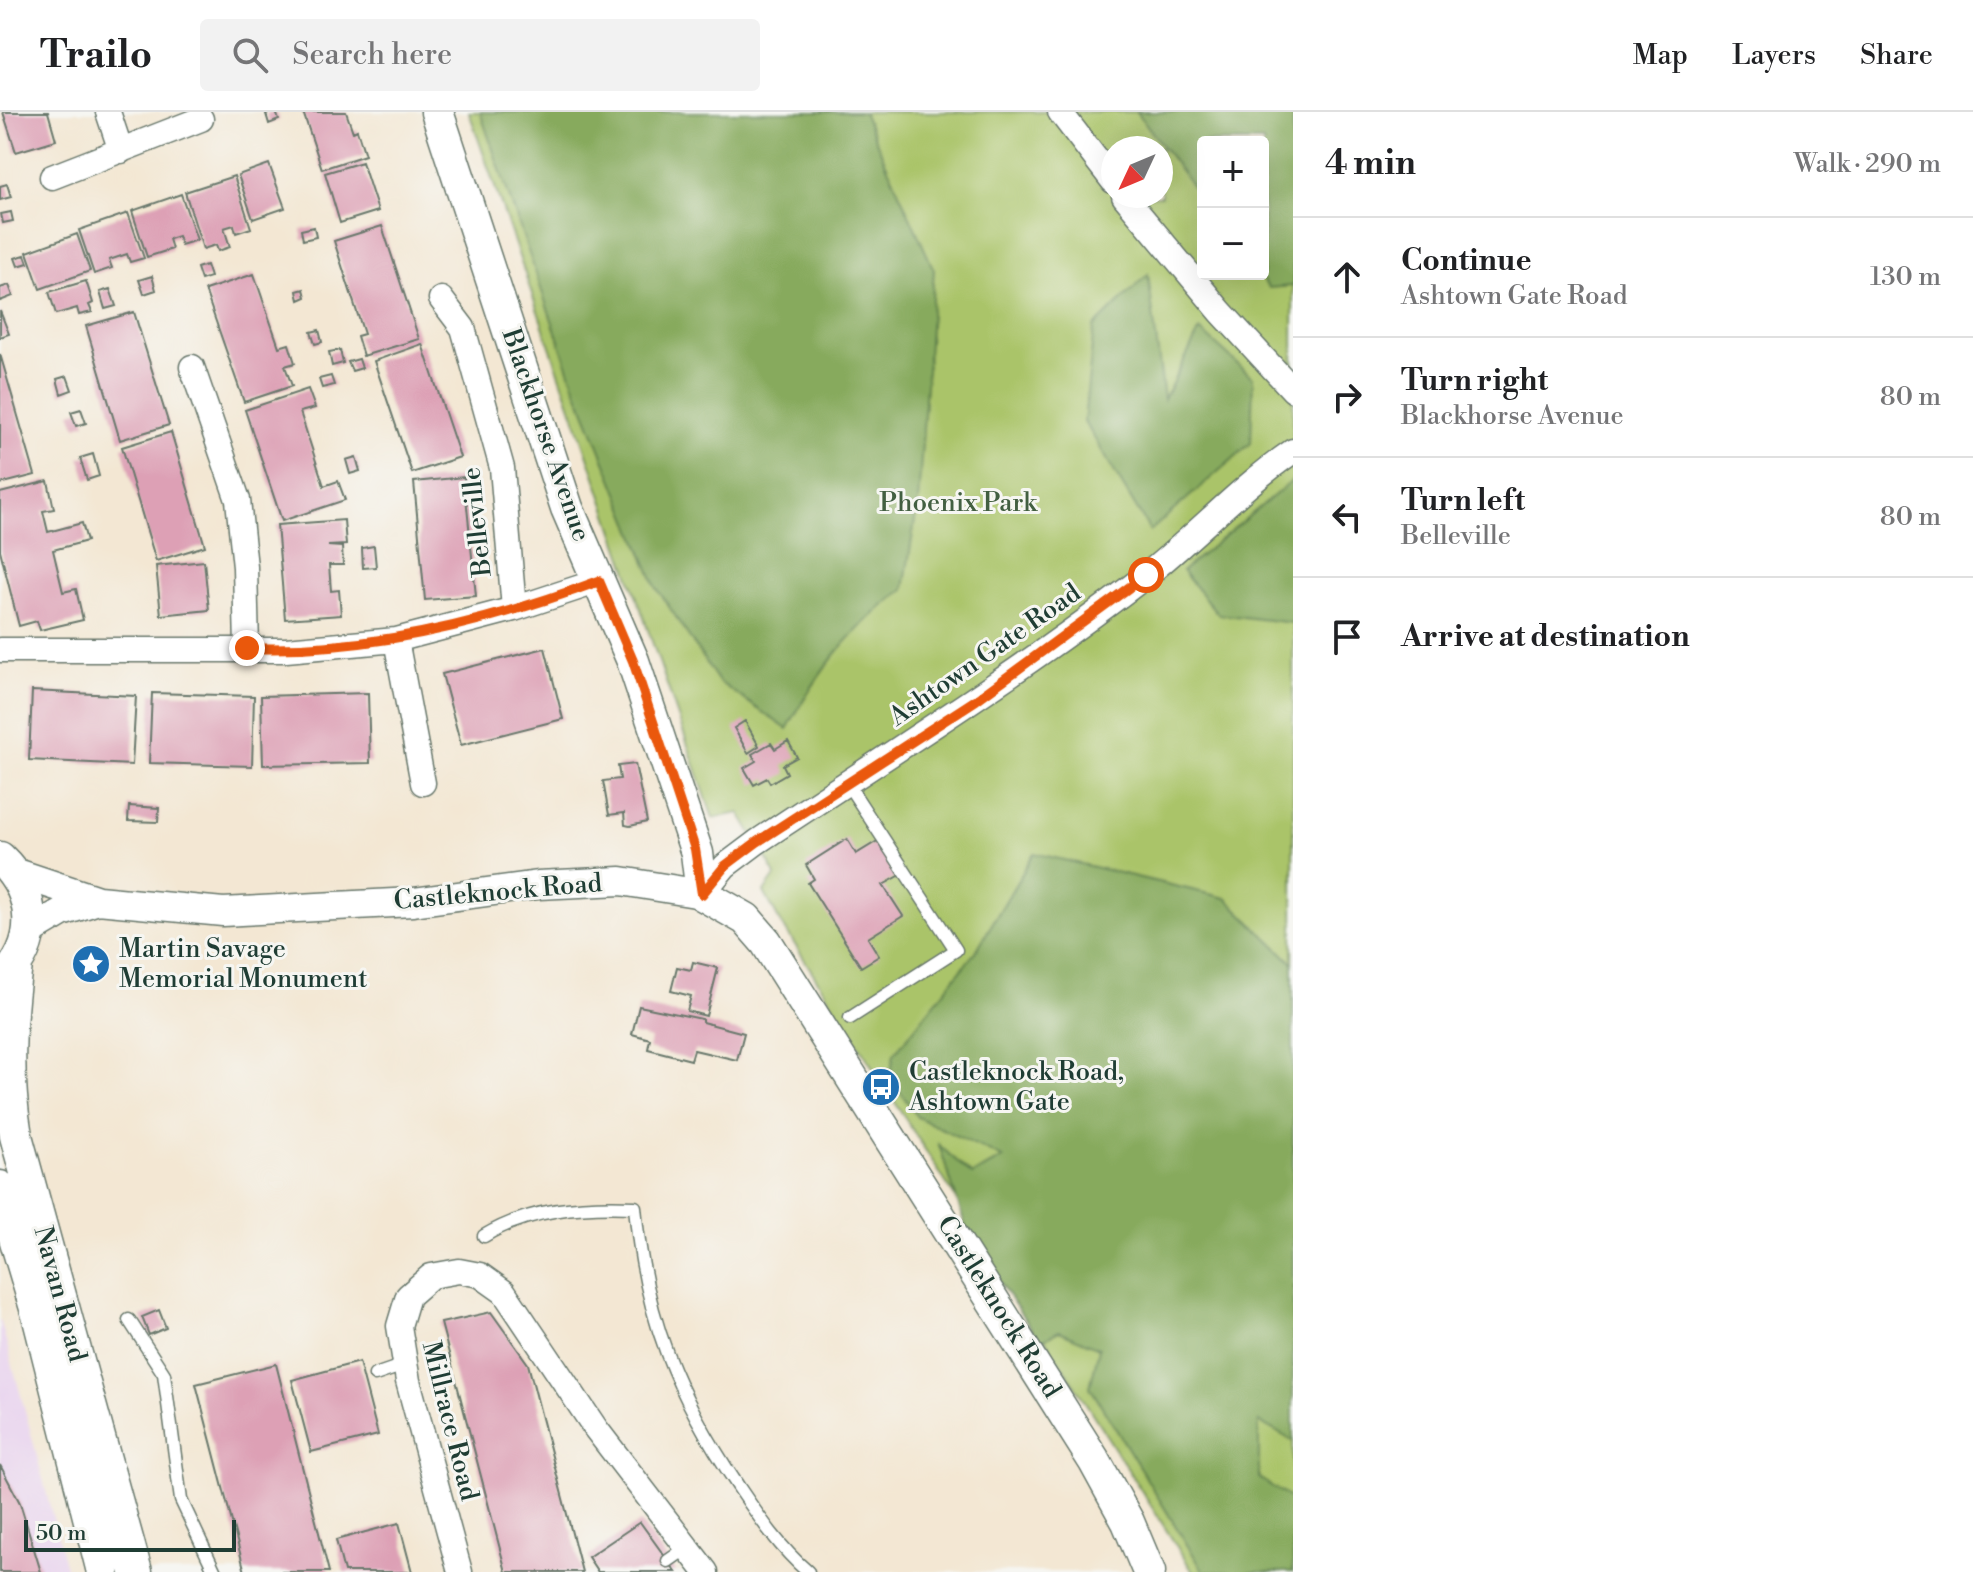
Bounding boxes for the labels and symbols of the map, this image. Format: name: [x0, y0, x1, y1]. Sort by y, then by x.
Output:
north arrow: [1101, 136, 1173, 208]
street label: Blackhorse Avenue: [494, 324, 597, 546]
street label: Belleville: [455, 466, 499, 579]
park label: Phoenix Park: [879, 487, 1038, 519]
route start: [1128, 557, 1164, 593]
street label: Ashtown Gate Road: [882, 577, 1087, 734]
route end: [229, 630, 265, 666]
street label: Castleknock Road: [393, 867, 604, 917]
place label: Martin Savage Memorial Monument: [119, 933, 368, 995]
place icon: Martin Savage Memorial Monument: [70, 943, 112, 985]
place label: Castleknock Road, Ashtown Gate: [908, 1056, 1124, 1118]
bus stop icon: Castleknock Road, Ashtown Gate: [860, 1066, 902, 1108]
street label: Castleknock Road: [930, 1210, 1068, 1404]
street label: Navan Road: [27, 1223, 94, 1366]
street label: Millrace Road: [415, 1338, 485, 1504]
scale bar: [24, 1516, 236, 1552]

